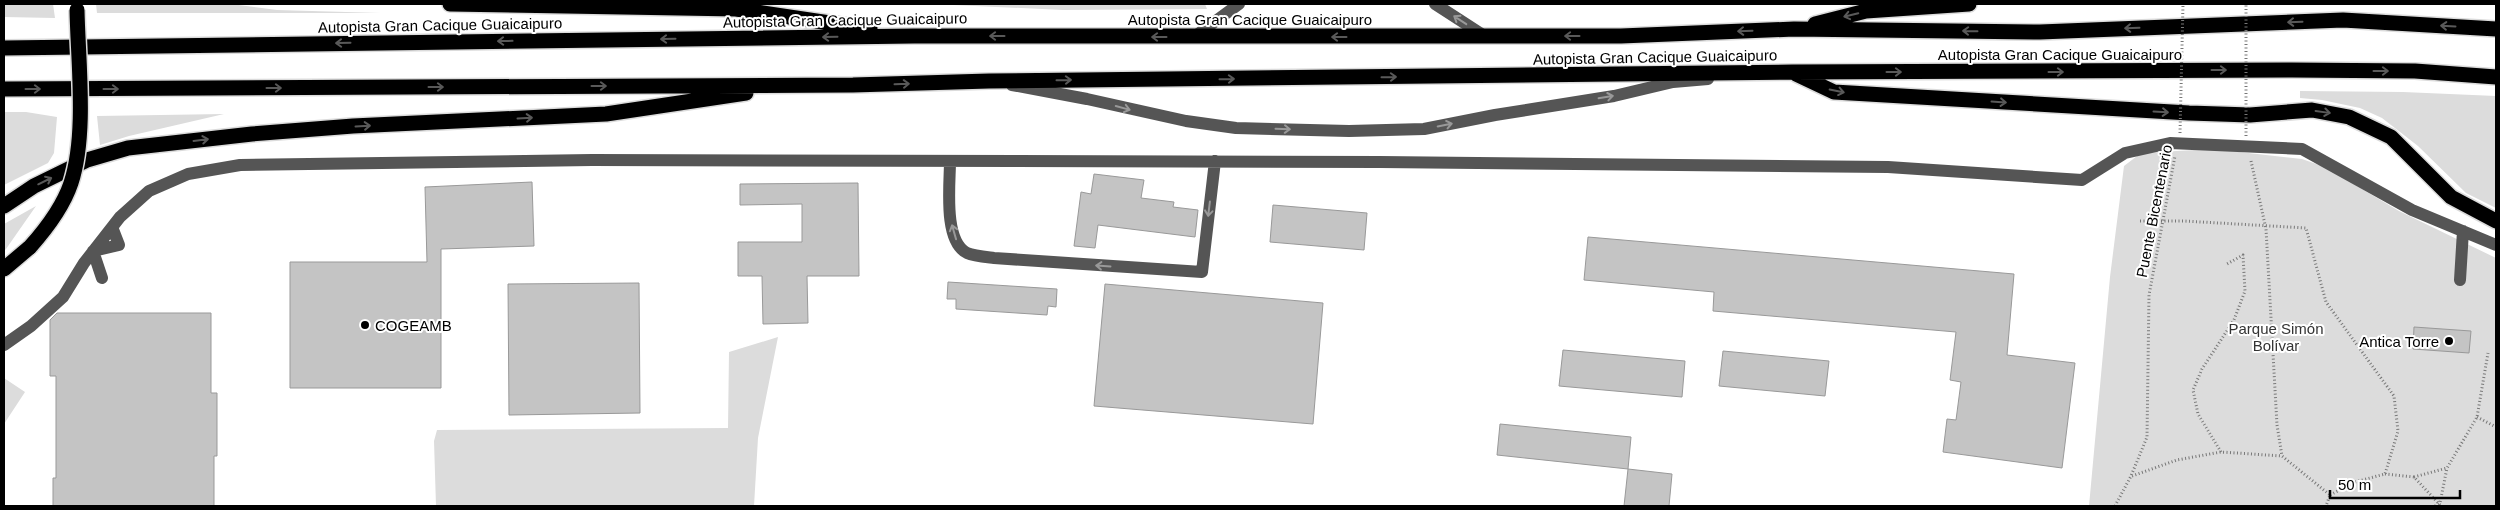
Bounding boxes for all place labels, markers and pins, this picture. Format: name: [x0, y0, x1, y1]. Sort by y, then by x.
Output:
place label: COGEAMB: [375, 317, 452, 334]
marker: COGEAMB: [359, 319, 371, 331]
place label: Antica Torre: [2359, 333, 2439, 350]
marker: Antica Torre: [2443, 335, 2455, 347]

